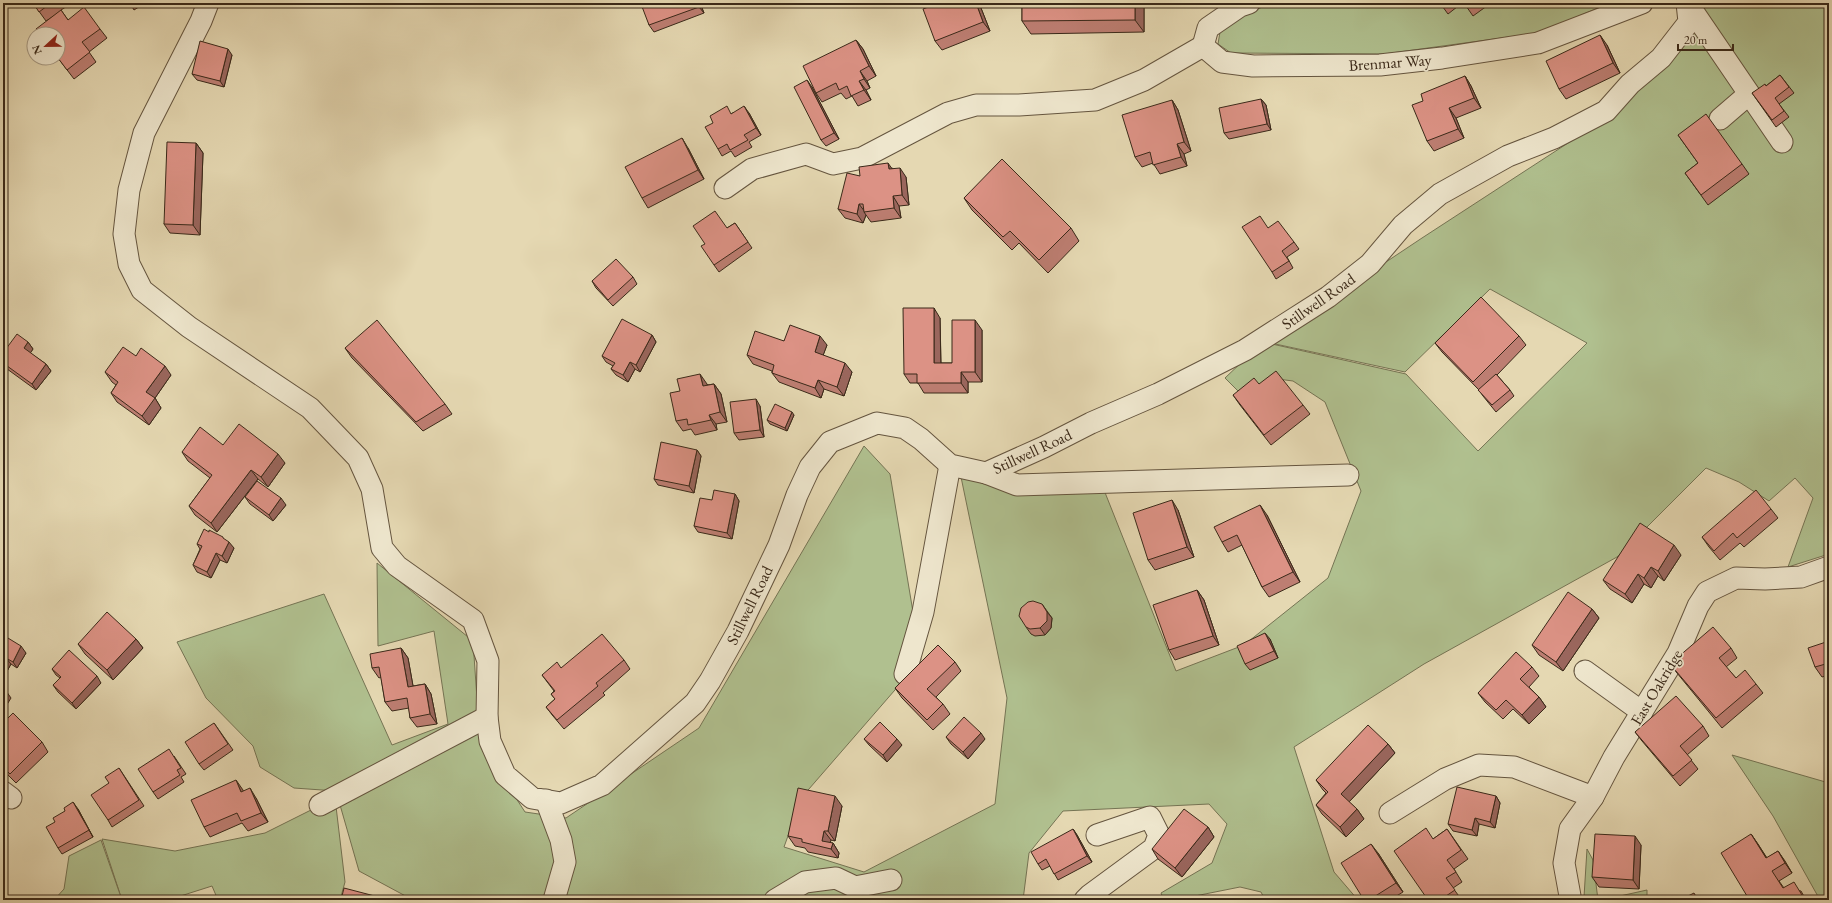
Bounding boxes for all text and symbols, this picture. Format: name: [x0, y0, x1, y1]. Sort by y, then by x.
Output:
north arrow: [26, 26, 66, 66]
scale bar: [1678, 26, 1733, 52]
text: 20 m: [1684, 32, 1708, 48]
text: N: [29, 43, 45, 56]
street label: Brenmar Way: [1348, 49, 1433, 76]
street label: Stillwell Road: [1277, 268, 1360, 334]
street label: Stillwell Road: [989, 424, 1076, 479]
street label: Stillwell Road: [721, 562, 778, 648]
street label: East Oakridge: [1626, 645, 1687, 729]

